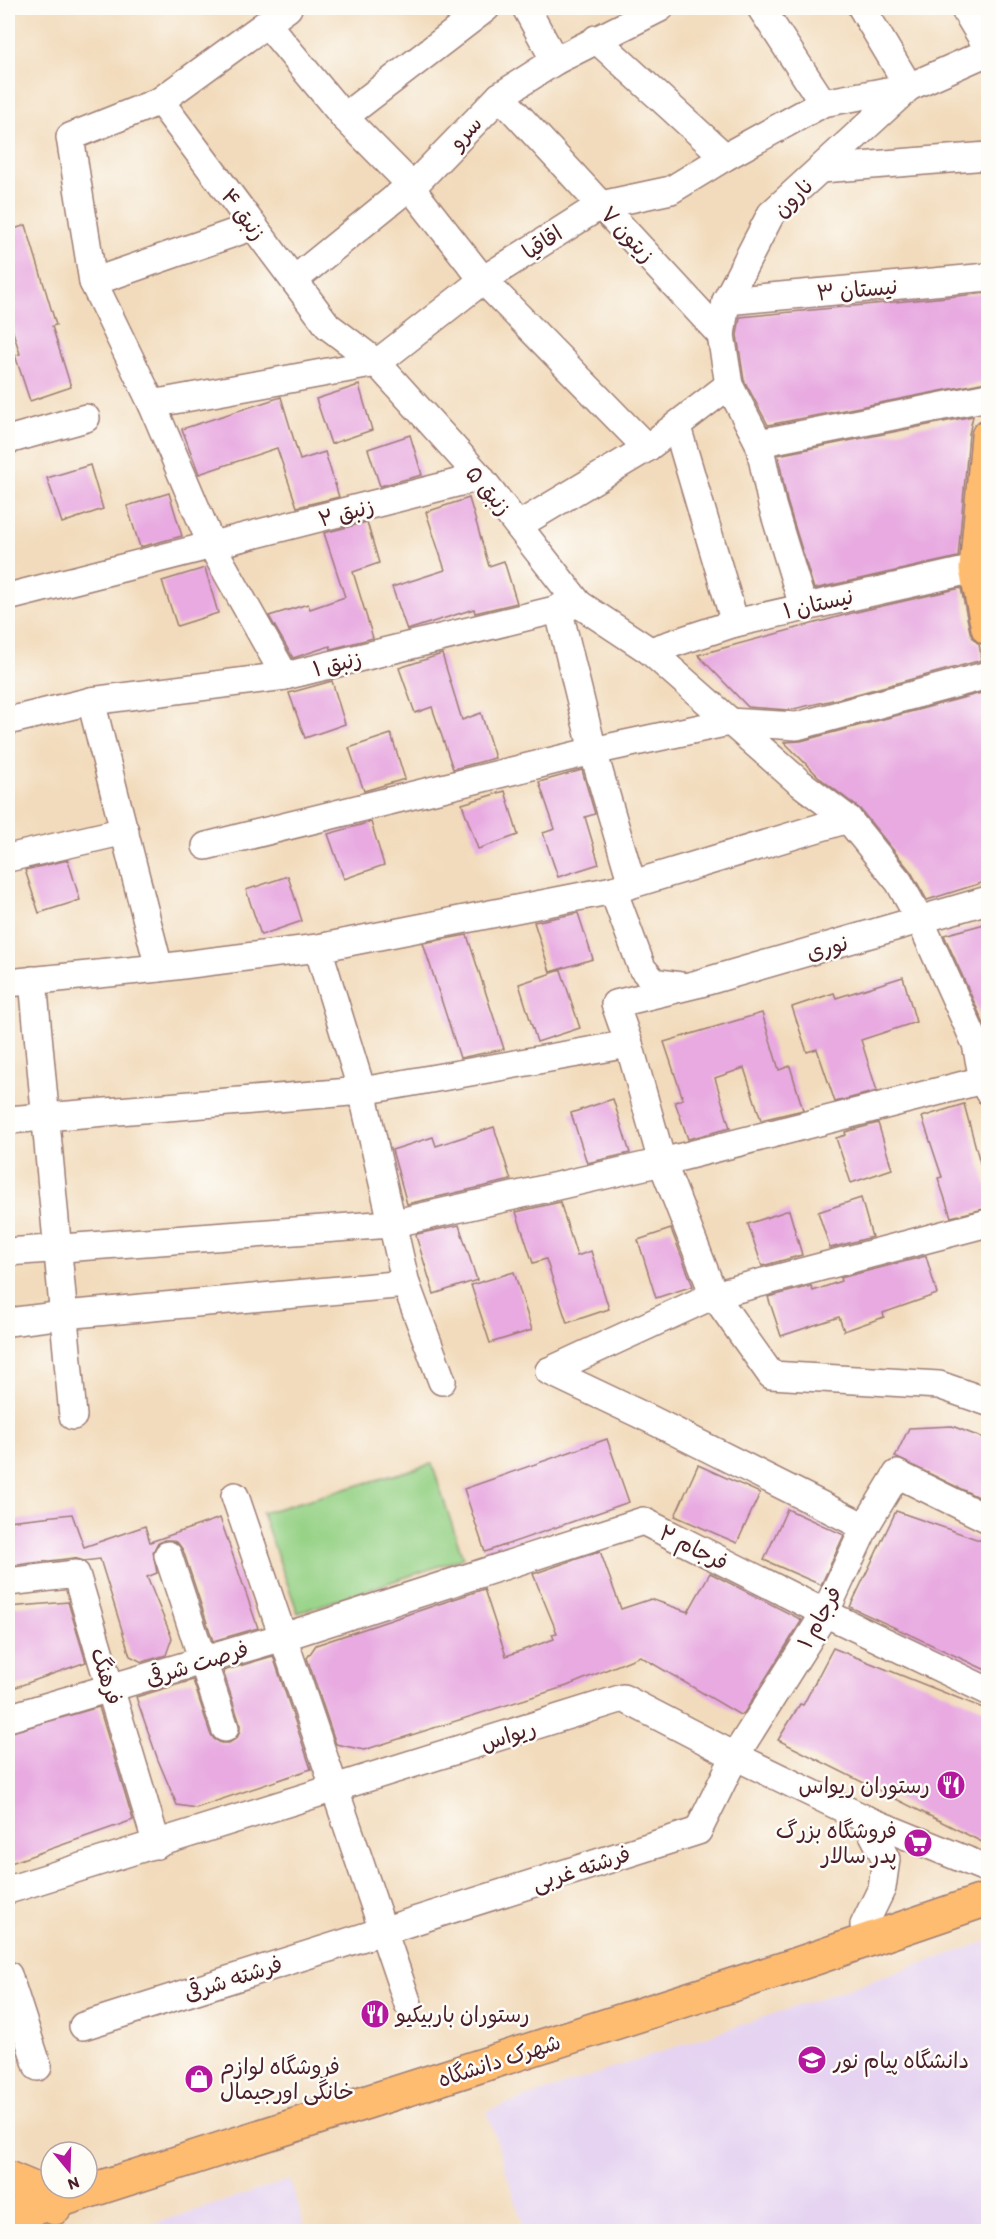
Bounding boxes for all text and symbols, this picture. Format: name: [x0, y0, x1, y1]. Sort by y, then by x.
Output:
street label: سرو: [442, 110, 488, 156]
street label: نارون: [767, 172, 819, 223]
street label: زنبق ۴: [215, 183, 272, 246]
street label: زیتون ۷: [595, 201, 660, 268]
street label: اقاقیا: [517, 220, 567, 265]
street label: نیستان ۳: [815, 273, 899, 306]
street label: زنبق ۵: [460, 460, 517, 521]
street label: زنبق ۲: [315, 492, 377, 533]
street label: نیستان ۱: [780, 582, 856, 625]
street label: زنبق ۱: [310, 644, 364, 683]
street label: نوری: [803, 929, 851, 966]
street label: فرجام ۲: [653, 1519, 733, 1579]
street label: فرجام ۱: [791, 1581, 850, 1655]
street label: فرصت شرقی: [142, 1635, 252, 1692]
street label: فرهنگ: [85, 1644, 128, 1708]
street label: ریواس: [477, 1714, 539, 1757]
restaurant icon: رستوران ریواس: [935, 1769, 967, 1801]
place label: رستوران ریواس: [799, 1772, 930, 1800]
place label: فروشگاه بزرگ پدر سالار: [776, 1817, 897, 1870]
supermarket icon: فروشگاه بزرگ پدر سالار: [902, 1827, 934, 1859]
street label: فرشته غربی: [529, 1840, 634, 1898]
street label: فرشته شرقی: [181, 1950, 286, 2007]
restaurant icon: رستوران باربیکیو: [359, 1998, 391, 2030]
place label: رستوران باربیکیو: [394, 2001, 530, 2029]
street label: شهرک دانشگاه: [434, 2028, 564, 2093]
school or university icon: دانشگاه پیام نور: [796, 2044, 828, 2076]
place label: دانشگاه پیام نور: [832, 2047, 969, 2077]
place label: فروشگاه لوازم خانگی اورجیمال: [220, 2053, 354, 2106]
shop icon: فروشگاه لوازم خانگی اورجیمال: [183, 2063, 215, 2095]
north arrow: [39, 2140, 99, 2200]
text: N: [66, 2173, 82, 2194]

